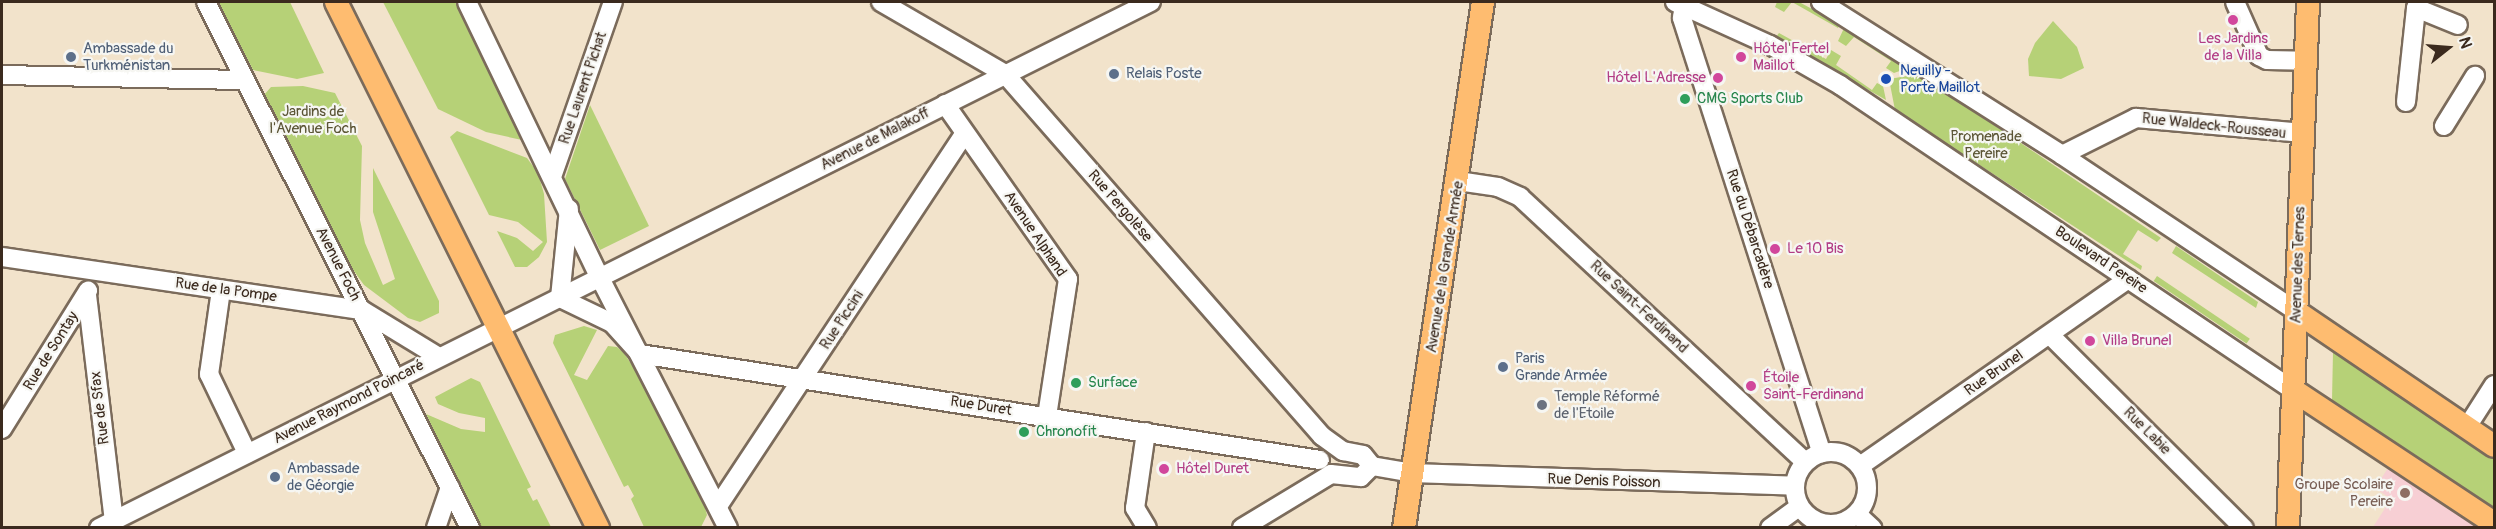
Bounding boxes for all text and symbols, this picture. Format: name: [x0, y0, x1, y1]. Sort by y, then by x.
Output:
marker: Les Jardins de la Villa: [2226, 13, 2240, 27]
north arrow: [2418, 18, 2478, 78]
place label: Les Jardins de la Villa: [2198, 29, 2268, 64]
street label: Rue Laurent Pichat: [555, 30, 611, 146]
text: N: [2454, 35, 2476, 51]
place label: Ambassade du Turkménistan: [83, 39, 174, 74]
place label: Hôtel Fertel Maillot: [1753, 39, 1829, 74]
marker: Ambassade du Turkménistan: [64, 50, 78, 64]
marker: Hôtel Fertel Maillot: [1734, 50, 1748, 64]
place label: Neuilly - Porte Maillot: [1900, 61, 1980, 96]
place label: Relais Poste: [1126, 65, 1202, 83]
marker: Relais Poste: [1107, 67, 1121, 81]
place label: Hôtel L'Adresse: [1606, 69, 1706, 87]
marker: Neuilly - Porte Maillot: [1877, 70, 1895, 88]
marker: Hôtel L'Adresse: [1711, 71, 1725, 85]
place label: CMG Sports Club: [1697, 90, 1803, 108]
marker: CMG Sports Club: [1678, 92, 1692, 106]
park label: Jardins de l'Avenue Foch: [270, 102, 356, 137]
street label: Avenue de Malakoff: [817, 104, 933, 174]
street label: Rue Waldeck-Rousseau: [2141, 109, 2287, 143]
park label: Promenade Pereire: [1950, 127, 2022, 162]
street label: Rue Pergolèse: [1084, 166, 1156, 246]
street label: Rue du Débarcadère: [1722, 167, 1778, 291]
street label: Avenue de la Grande Armée: [1423, 180, 1467, 354]
street label: Avenue Alphand: [1000, 188, 1070, 280]
street label: Avenue des Ternes: [2287, 206, 2309, 324]
street label: Boulevard Pereire: [2051, 222, 2151, 298]
street label: Avenue Foch: [312, 224, 364, 304]
place label: Le 10 Bis: [1787, 240, 1843, 258]
marker: Le 10 Bis: [1768, 242, 1782, 256]
street label: Rue Saint-Ferdinand: [1586, 257, 1692, 357]
street label: Rue de la Pompe: [174, 274, 278, 306]
street label: Rue Piccini: [816, 287, 868, 353]
street label: Rue de Sontay: [20, 308, 82, 394]
place label: Villa Brunel: [2102, 332, 2172, 350]
marker: Villa Brunel: [2083, 334, 2097, 348]
street label: Rue Brunel: [1961, 346, 2027, 400]
place label: Paris Grande Armée: [1515, 349, 1607, 384]
street label: Avenue Raymond Poincaré: [271, 356, 427, 448]
marker: Paris Grande Armée: [1496, 360, 1510, 374]
place label: Étoile Saint-Ferdinand: [1763, 368, 1864, 403]
street label: Rue de Sfax: [87, 370, 113, 446]
place label: Surface: [1088, 374, 1137, 392]
marker: Surface: [1069, 376, 1083, 390]
marker: Étoile Saint-Ferdinand: [1744, 379, 1758, 393]
place label: Temple Réformé de l'Etoile: [1554, 387, 1660, 422]
street label: Rue Duret: [949, 392, 1013, 420]
marker: Temple Réformé de l'Etoile: [1535, 398, 1549, 412]
street label: Rue Labie: [2120, 404, 2174, 458]
place label: Chronofit: [1036, 423, 1097, 441]
marker: Chronofit: [1017, 425, 1031, 439]
place label: Ambassade de Géorgie: [287, 459, 359, 494]
place label: Hôtel Duret: [1176, 460, 1249, 478]
marker: Hôtel Duret: [1157, 462, 1171, 476]
marker: Ambassade de Géorgie: [268, 470, 282, 484]
street label: Rue Denis Poisson: [1547, 470, 1661, 492]
place label: Groupe Scolaire Pereire: [2295, 475, 2393, 510]
marker: Groupe Scolaire Pereire: [2398, 486, 2412, 500]

